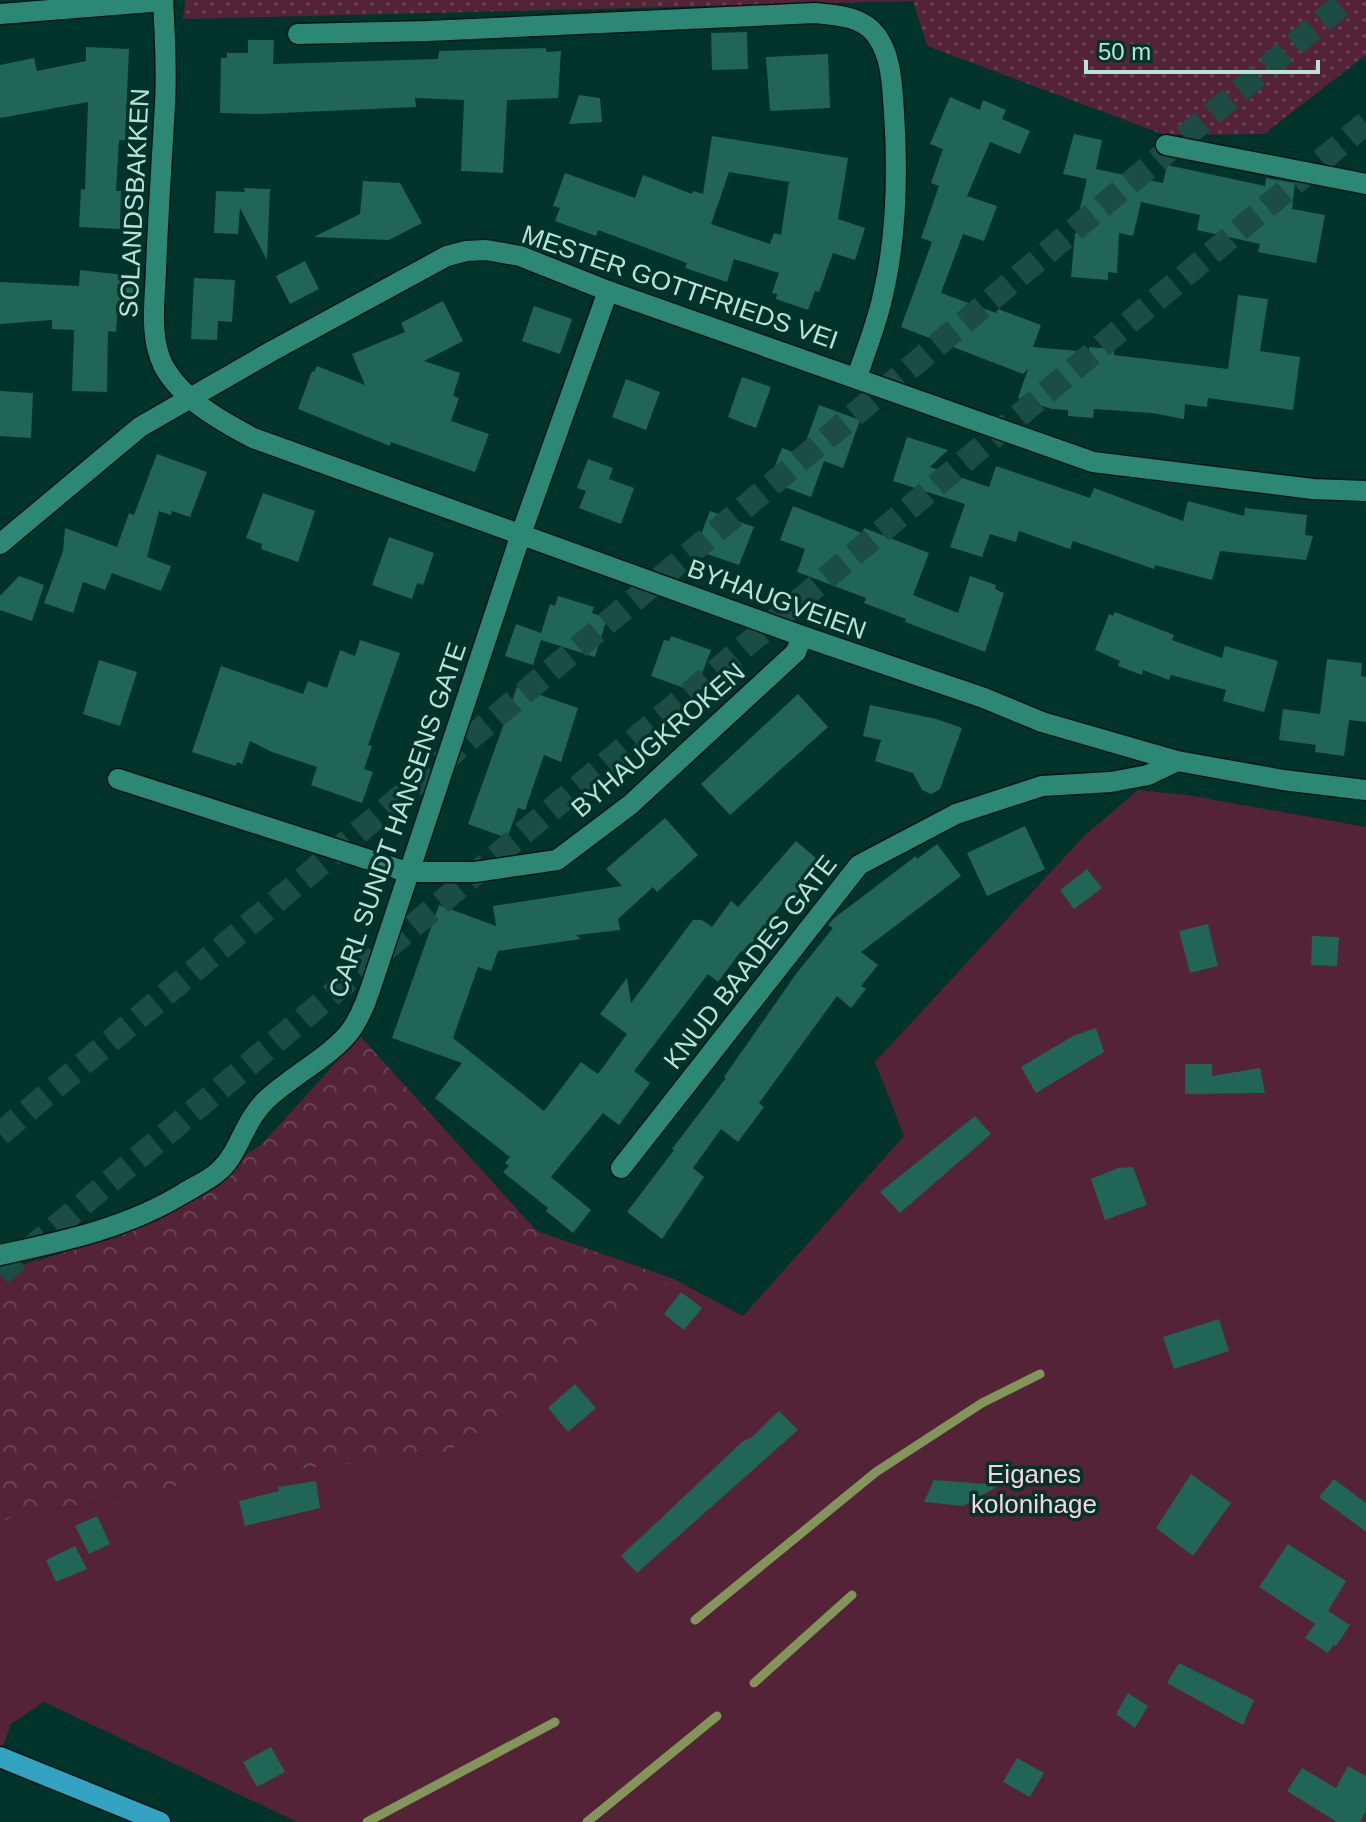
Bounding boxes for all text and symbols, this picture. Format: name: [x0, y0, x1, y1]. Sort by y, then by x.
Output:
scale bar: [1086, 24, 1318, 74]
text: 50 m: [1098, 38, 1151, 65]
street label: SOLANDSBAKKEN: [113, 87, 155, 319]
street label: MESTER GOTTFRIEDS VEI: [518, 219, 842, 355]
street label: BYHAUGVEIEN: [684, 553, 870, 645]
street label: CARL SUNDT HANSENS GATE: [322, 638, 472, 1002]
street label: BYHAUGKROKEN: [565, 657, 751, 823]
street label: KNUD BAADES GATE: [657, 849, 843, 1075]
park label: Eiganes kolonihage: [971, 1459, 1097, 1519]

